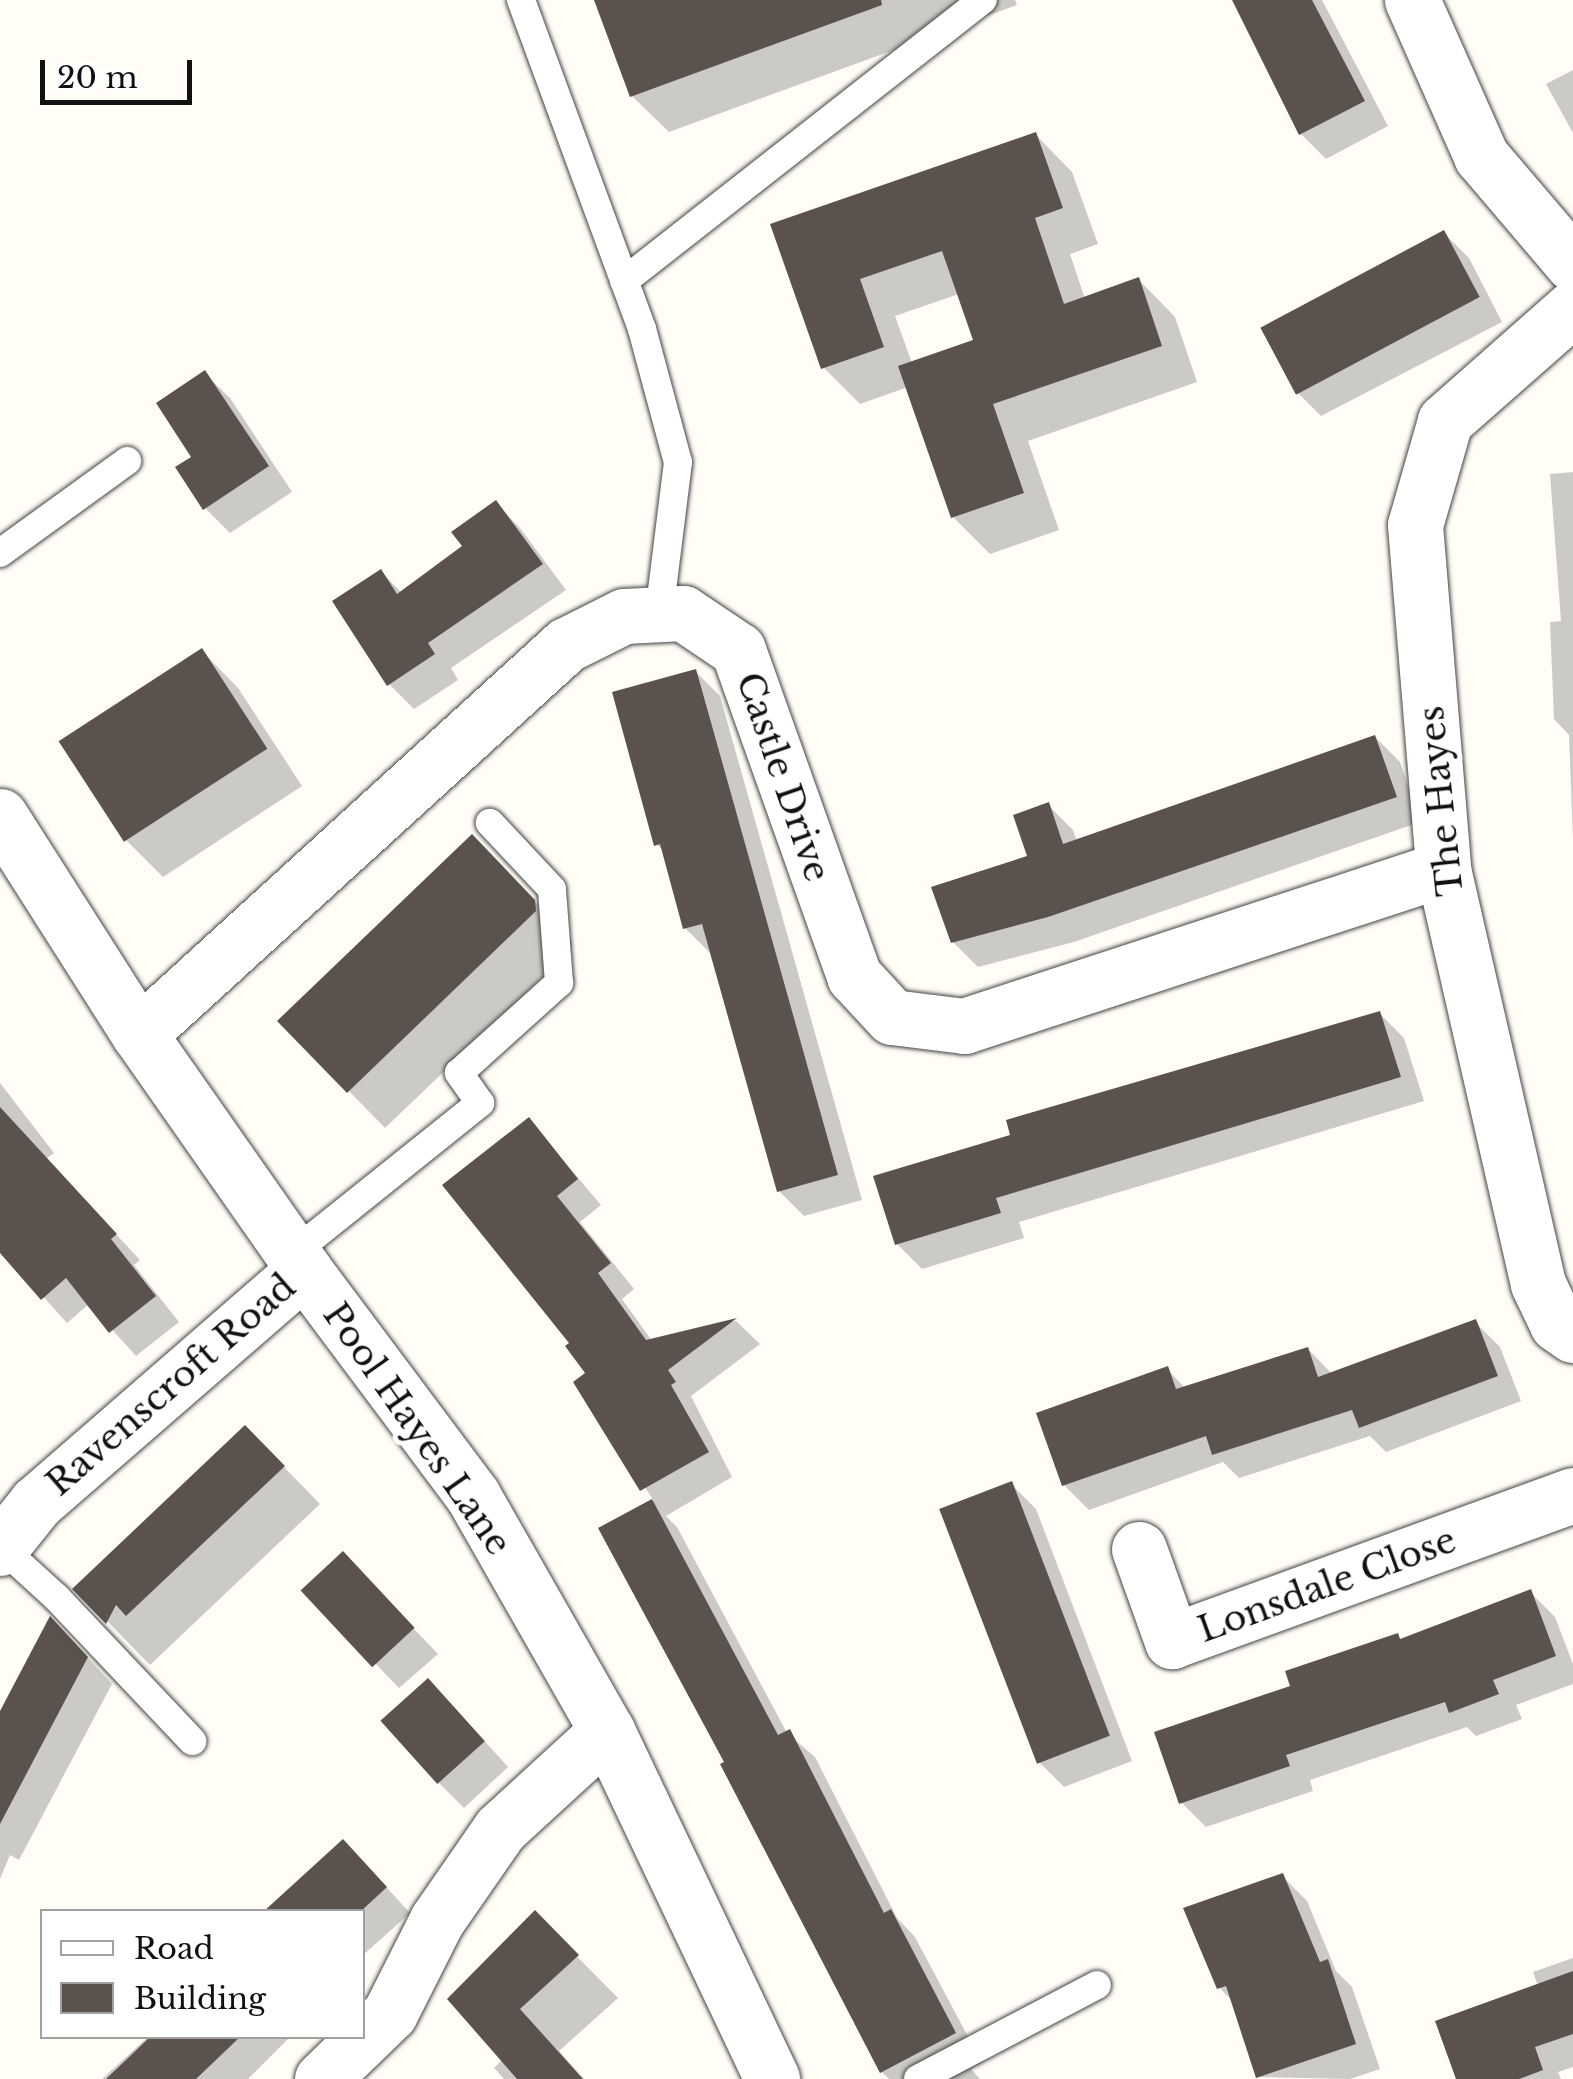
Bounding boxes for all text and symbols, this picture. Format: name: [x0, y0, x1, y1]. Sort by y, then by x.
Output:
scale bar: [45, 40, 198, 102]
text: 20 m: [57, 59, 138, 96]
street label: Castle Drive: [728, 667, 838, 887]
street label: The Hayes: [1410, 704, 1472, 898]
street label: Ravenscroft Road: [38, 1266, 304, 1504]
street label: Pool Hayes Lane: [314, 1295, 520, 1563]
street label: Lonsdale Close: [1192, 1519, 1462, 1651]
legend: [40, 1909, 365, 2039]
text: Road: [134, 1930, 214, 1967]
text: Building: [134, 1980, 266, 2017]

